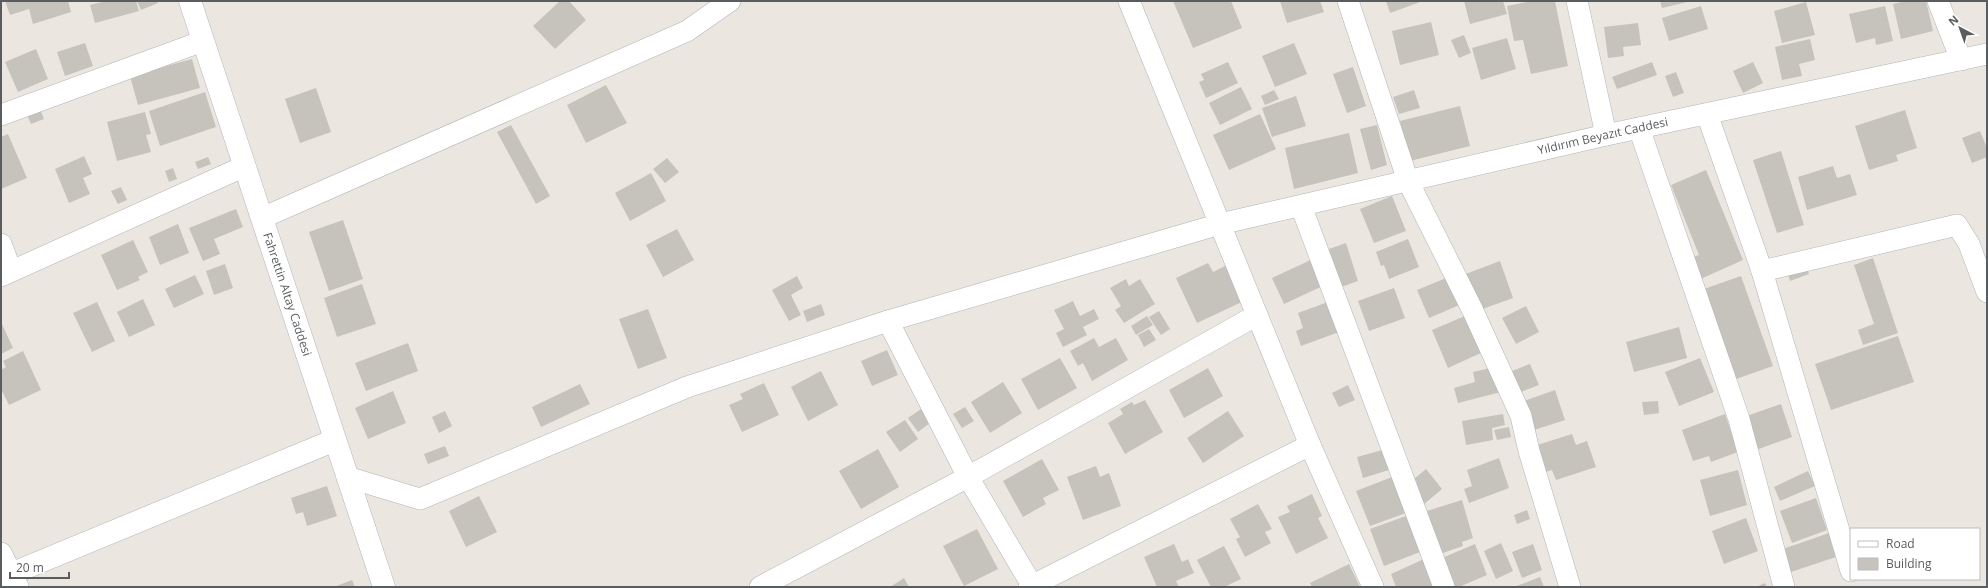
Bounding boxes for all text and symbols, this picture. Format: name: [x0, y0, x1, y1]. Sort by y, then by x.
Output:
north arrow: [1940, 8, 1980, 48]
text: N: [1945, 11, 1961, 29]
street label: Yıldırım Beyazıt Caddesi: [1536, 113, 1669, 158]
street label: Fahrettin Altay Caddesi: [259, 230, 316, 358]
legend: [1850, 528, 1980, 580]
text: Road: [1886, 535, 1915, 552]
scale bar: [10, 554, 69, 580]
text: Building: [1886, 555, 1932, 572]
text: 20 m: [16, 559, 44, 576]

